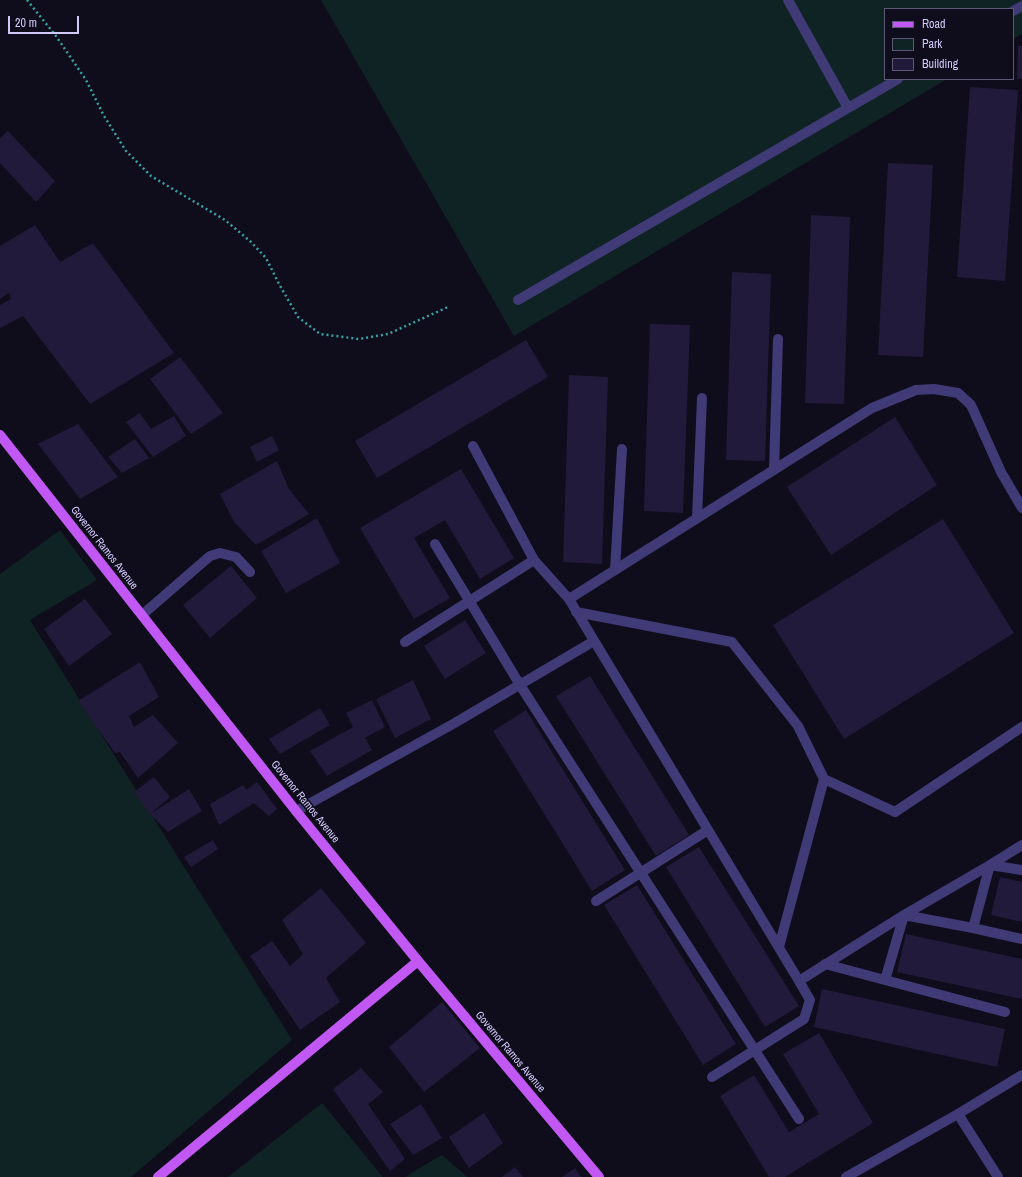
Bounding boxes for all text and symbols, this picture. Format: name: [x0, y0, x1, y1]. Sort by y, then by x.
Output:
scale bar: [10, 8, 81, 34]
legend: [884, 8, 1014, 80]
text: 20 m: [15, 15, 37, 31]
text: Road: [922, 16, 946, 32]
text: Park: [922, 36, 942, 52]
text: Building: [922, 56, 958, 72]
street label: Governor Ramos Avenue: [68, 504, 140, 592]
street label: Governor Ramos Avenue: [268, 758, 342, 846]
street label: Governor Ramos Avenue: [472, 1009, 548, 1095]

